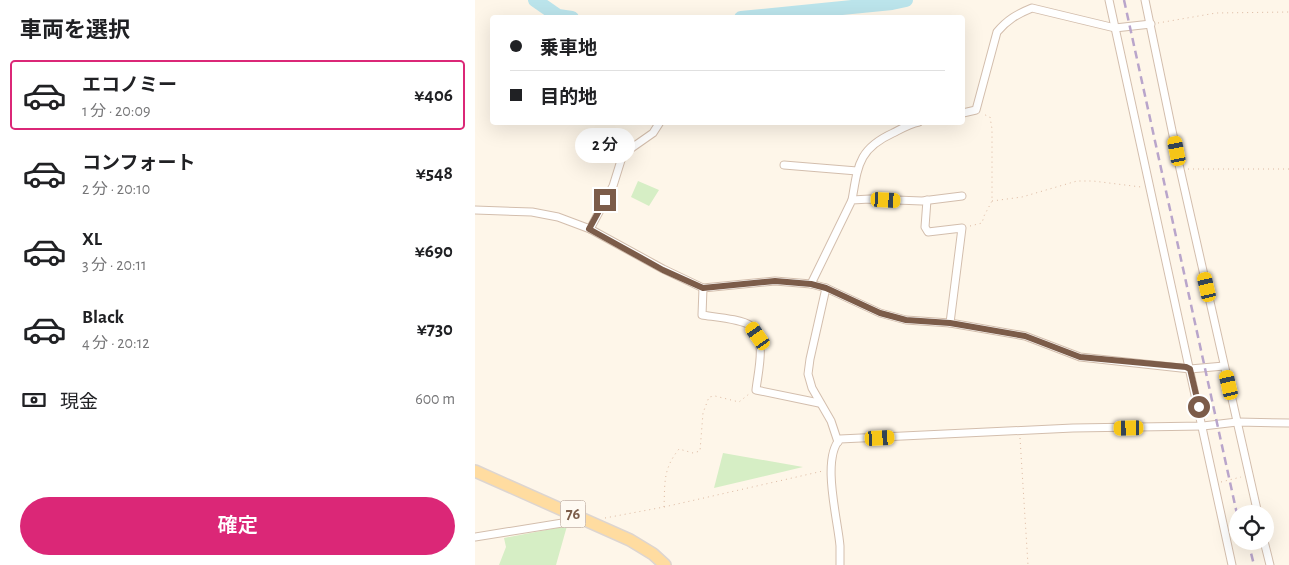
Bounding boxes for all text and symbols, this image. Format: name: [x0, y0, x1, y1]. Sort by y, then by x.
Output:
text: 車両を選択: [20, 19, 130, 41]
text: 乗車地: [540, 39, 597, 58]
icon: car: [22, 73, 67, 118]
text: エコノミー: [82, 76, 177, 95]
text: ¥406: [414, 86, 453, 105]
text: 目的地: [540, 88, 597, 107]
text: 1 分 · 20:09: [82, 103, 150, 119]
callout: 2 分: [575, 128, 635, 162]
car: [1166, 135, 1187, 167]
text: 2 分: [592, 137, 618, 153]
icon: car: [22, 151, 67, 196]
text: コンフォート: [82, 154, 195, 173]
text: ¥548: [416, 164, 453, 183]
text: 2 分 · 20:10: [82, 181, 150, 197]
route end: [594, 189, 616, 211]
car: [870, 192, 901, 208]
icon: car: [22, 229, 67, 274]
text: XL: [82, 230, 102, 249]
text: ¥690: [415, 242, 453, 261]
text: 3 分 · 20:11: [82, 257, 147, 273]
car: [1196, 271, 1217, 303]
icon: car: [22, 307, 67, 352]
text: Black: [82, 308, 124, 327]
car: [743, 319, 772, 353]
text: ¥730: [417, 320, 453, 339]
text: 4 分 · 20:12: [82, 335, 149, 351]
car: [1218, 369, 1239, 401]
icon: cash: [20, 386, 48, 414]
text: 600 m: [415, 391, 455, 407]
text: 現金: [60, 393, 98, 412]
route start: [1188, 396, 1210, 418]
car: [1113, 420, 1144, 436]
car: [864, 430, 895, 446]
button: 確定: [20, 497, 455, 555]
road number: 76: [561, 500, 585, 528]
map controls: [1229, 505, 1274, 550]
button: locate: [1229, 505, 1274, 550]

